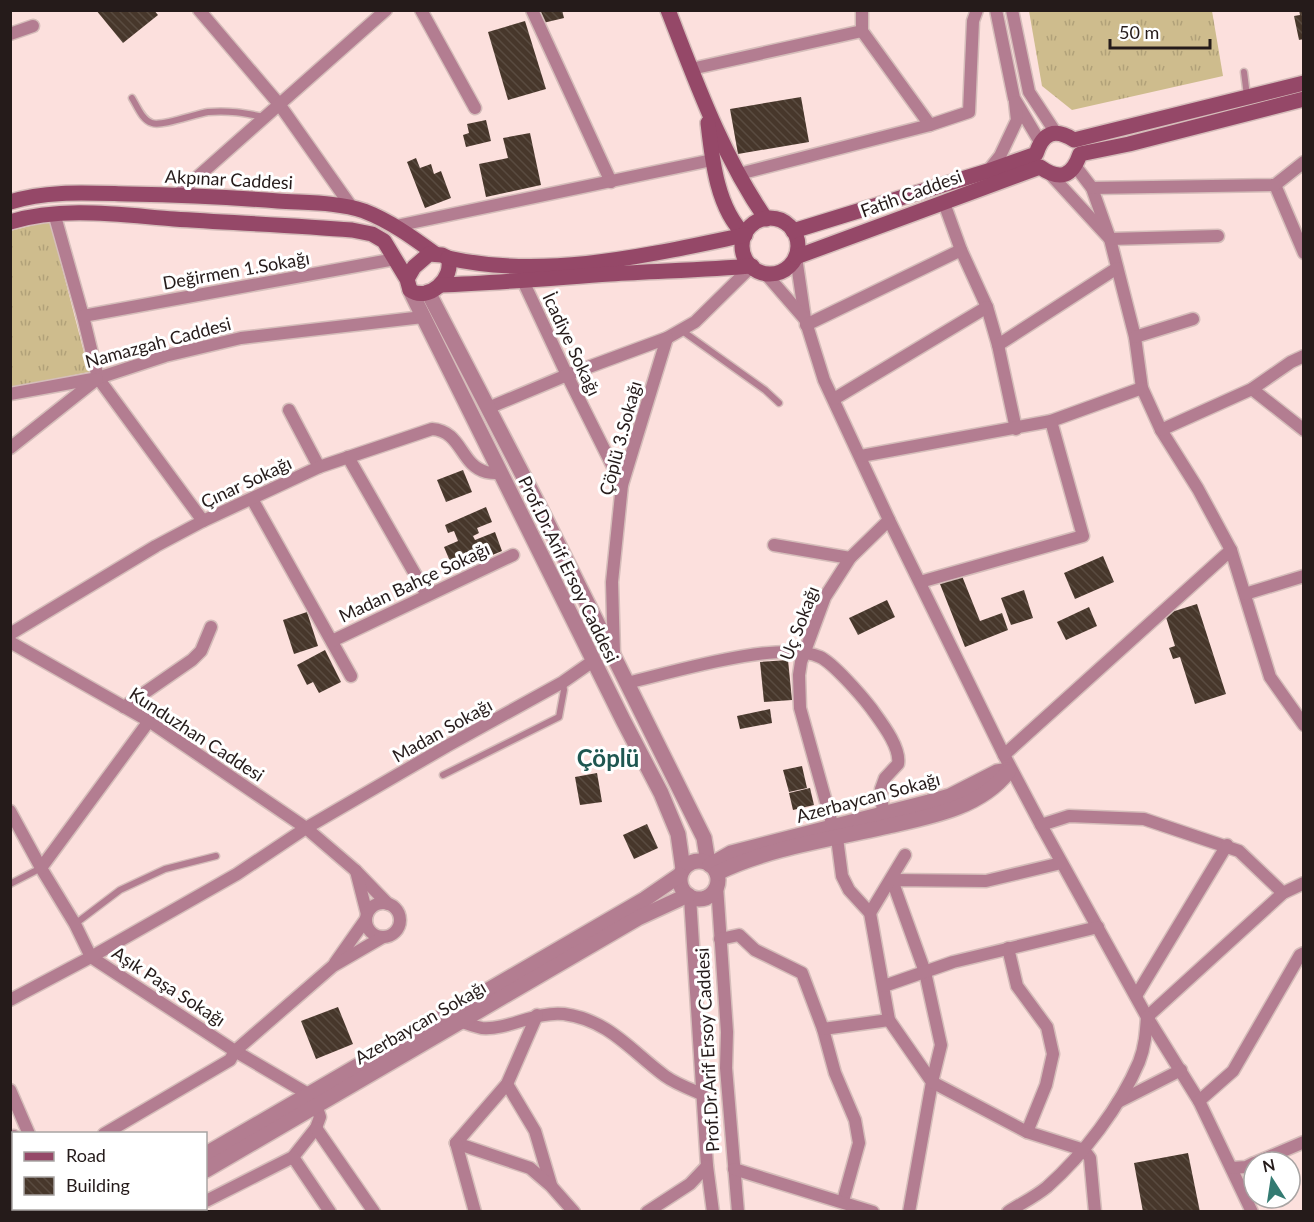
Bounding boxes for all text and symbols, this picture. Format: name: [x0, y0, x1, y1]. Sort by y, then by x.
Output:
scale bar: [1110, 12, 1210, 50]
text: 50 m: [1119, 21, 1159, 43]
street label: Fatih Caddesi: [857, 164, 965, 222]
street label: Akpınar Caddesi: [164, 165, 294, 193]
street label: Değirmen 1.Sokağı: [161, 246, 311, 294]
street label: İcadiye Sokağı: [538, 289, 606, 399]
street label: Namazgah Caddesi: [83, 312, 233, 372]
street label: Çöplü 3.Sokağı: [594, 378, 646, 498]
street label: Çınar Sokağı: [197, 451, 295, 513]
street label: Prof.Dr.Arif Ersoy Caddesi: [514, 472, 624, 666]
street label: Madan Bahçe Sokağı: [335, 537, 493, 627]
street label: Uç Sokağı: [775, 583, 823, 663]
street label: Kunduzhan Caddesi: [126, 682, 268, 786]
street label: Madan Sokağı: [388, 694, 496, 766]
district label: Çöplü: [577, 743, 639, 772]
street label: Azerbaycan Sokağı: [794, 767, 942, 827]
street label: Aşık Paşa Sokağı: [108, 941, 230, 1031]
street label: Prof.Dr.Arif Ersoy Caddesi: [691, 947, 723, 1153]
street label: Azerbaycan Sokağı: [350, 975, 490, 1069]
legend: [12, 1132, 207, 1210]
text: Road: [66, 1144, 106, 1166]
north arrow: [1242, 1150, 1302, 1210]
text: N: [1261, 1154, 1277, 1175]
text: Building: [66, 1174, 130, 1196]

